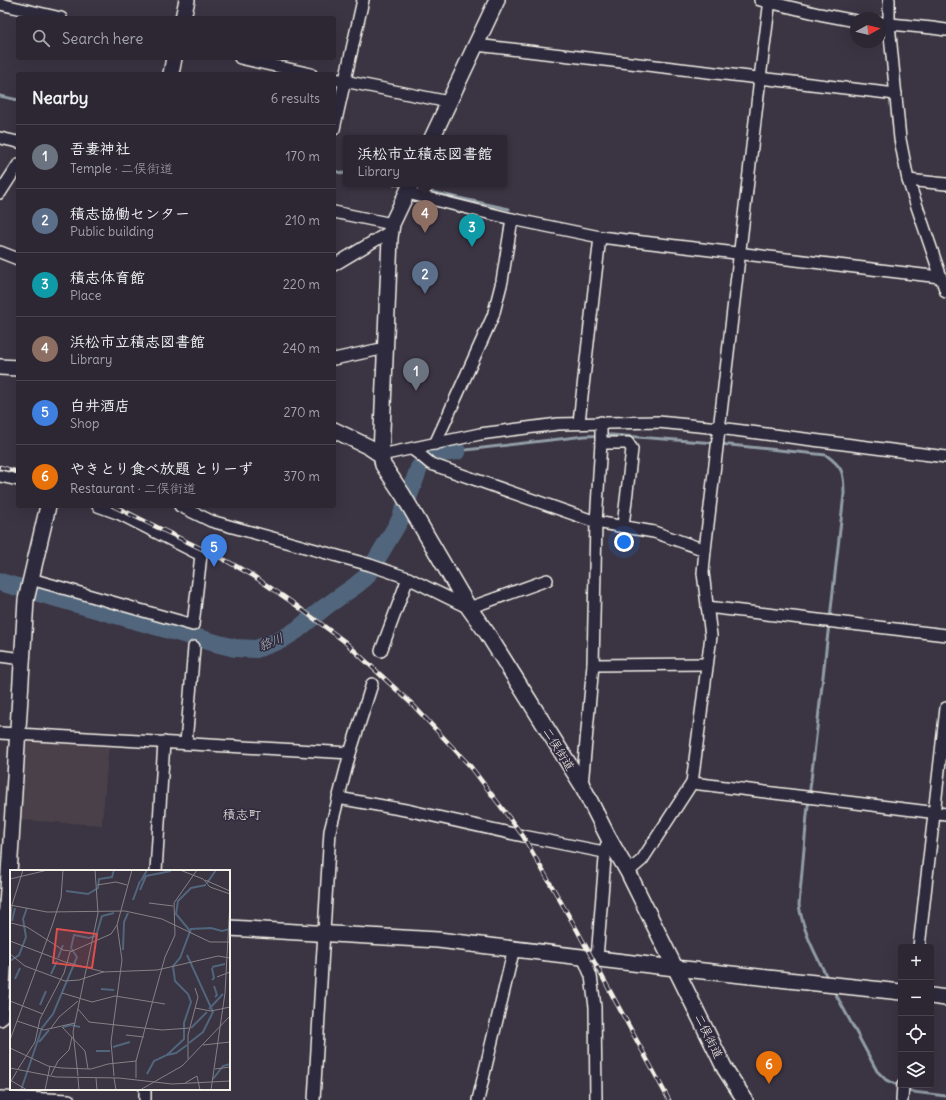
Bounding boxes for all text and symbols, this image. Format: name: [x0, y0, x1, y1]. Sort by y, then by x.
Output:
north arrow: [850, 12, 886, 48]
search box: [16, 16, 336, 60]
icon: search: [30, 27, 52, 49]
text: Search here: [62, 29, 143, 48]
text: Nearby: [32, 87, 88, 109]
text: 6 results: [271, 90, 320, 107]
popup: [343, 135, 507, 187]
text: 吾妻神社: [70, 139, 130, 158]
text: 浜松市立積志図書館: [357, 144, 493, 163]
text: 1: [42, 148, 48, 165]
text: 170 m: [285, 148, 320, 165]
text: Temple · 二俣街道: [70, 160, 173, 177]
text: Library: [357, 163, 400, 180]
pin: 4: [412, 200, 438, 233]
text: 積志協働センター: [70, 204, 190, 223]
text: 2: [41, 212, 49, 229]
text: 210 m: [285, 212, 320, 229]
pin: 3: [459, 214, 485, 247]
text: Public building: [70, 223, 154, 240]
pin: 2: [412, 261, 438, 294]
text: 積志体育館: [70, 268, 145, 287]
text: 3: [41, 276, 49, 293]
text: 220 m: [283, 276, 320, 293]
text: Place: [70, 287, 101, 304]
text: 浜松市立積志図書館: [70, 332, 205, 351]
text: 4: [41, 340, 49, 357]
text: 240 m: [283, 340, 320, 357]
text: Library: [70, 351, 112, 368]
pin: 1: [403, 358, 429, 391]
text: 白井酒店: [70, 396, 130, 415]
text: 5: [41, 404, 49, 421]
text: 270 m: [283, 404, 320, 421]
text: Shop: [70, 415, 99, 432]
text: やきとり食べ放題 とりーず: [70, 459, 253, 478]
text: 6: [41, 468, 49, 485]
text: 370 m: [283, 468, 320, 485]
text: Restaurant · 二俣街道: [70, 480, 196, 497]
your location: [614, 532, 634, 552]
pin: 5: [201, 534, 227, 567]
water label: 貉川: [256, 629, 286, 655]
street label: 二俣街道: [540, 725, 578, 773]
district label: 積志町: [222, 806, 262, 823]
inset map: [10, 870, 230, 1090]
map controls: [898, 944, 934, 1088]
button: +: [898, 944, 934, 980]
button: −: [898, 980, 934, 1016]
street label: 二俣街道: [692, 1011, 726, 1061]
button: locate: [898, 1016, 934, 1052]
pin: 6: [756, 1051, 782, 1084]
button: layers: [898, 1052, 934, 1088]

